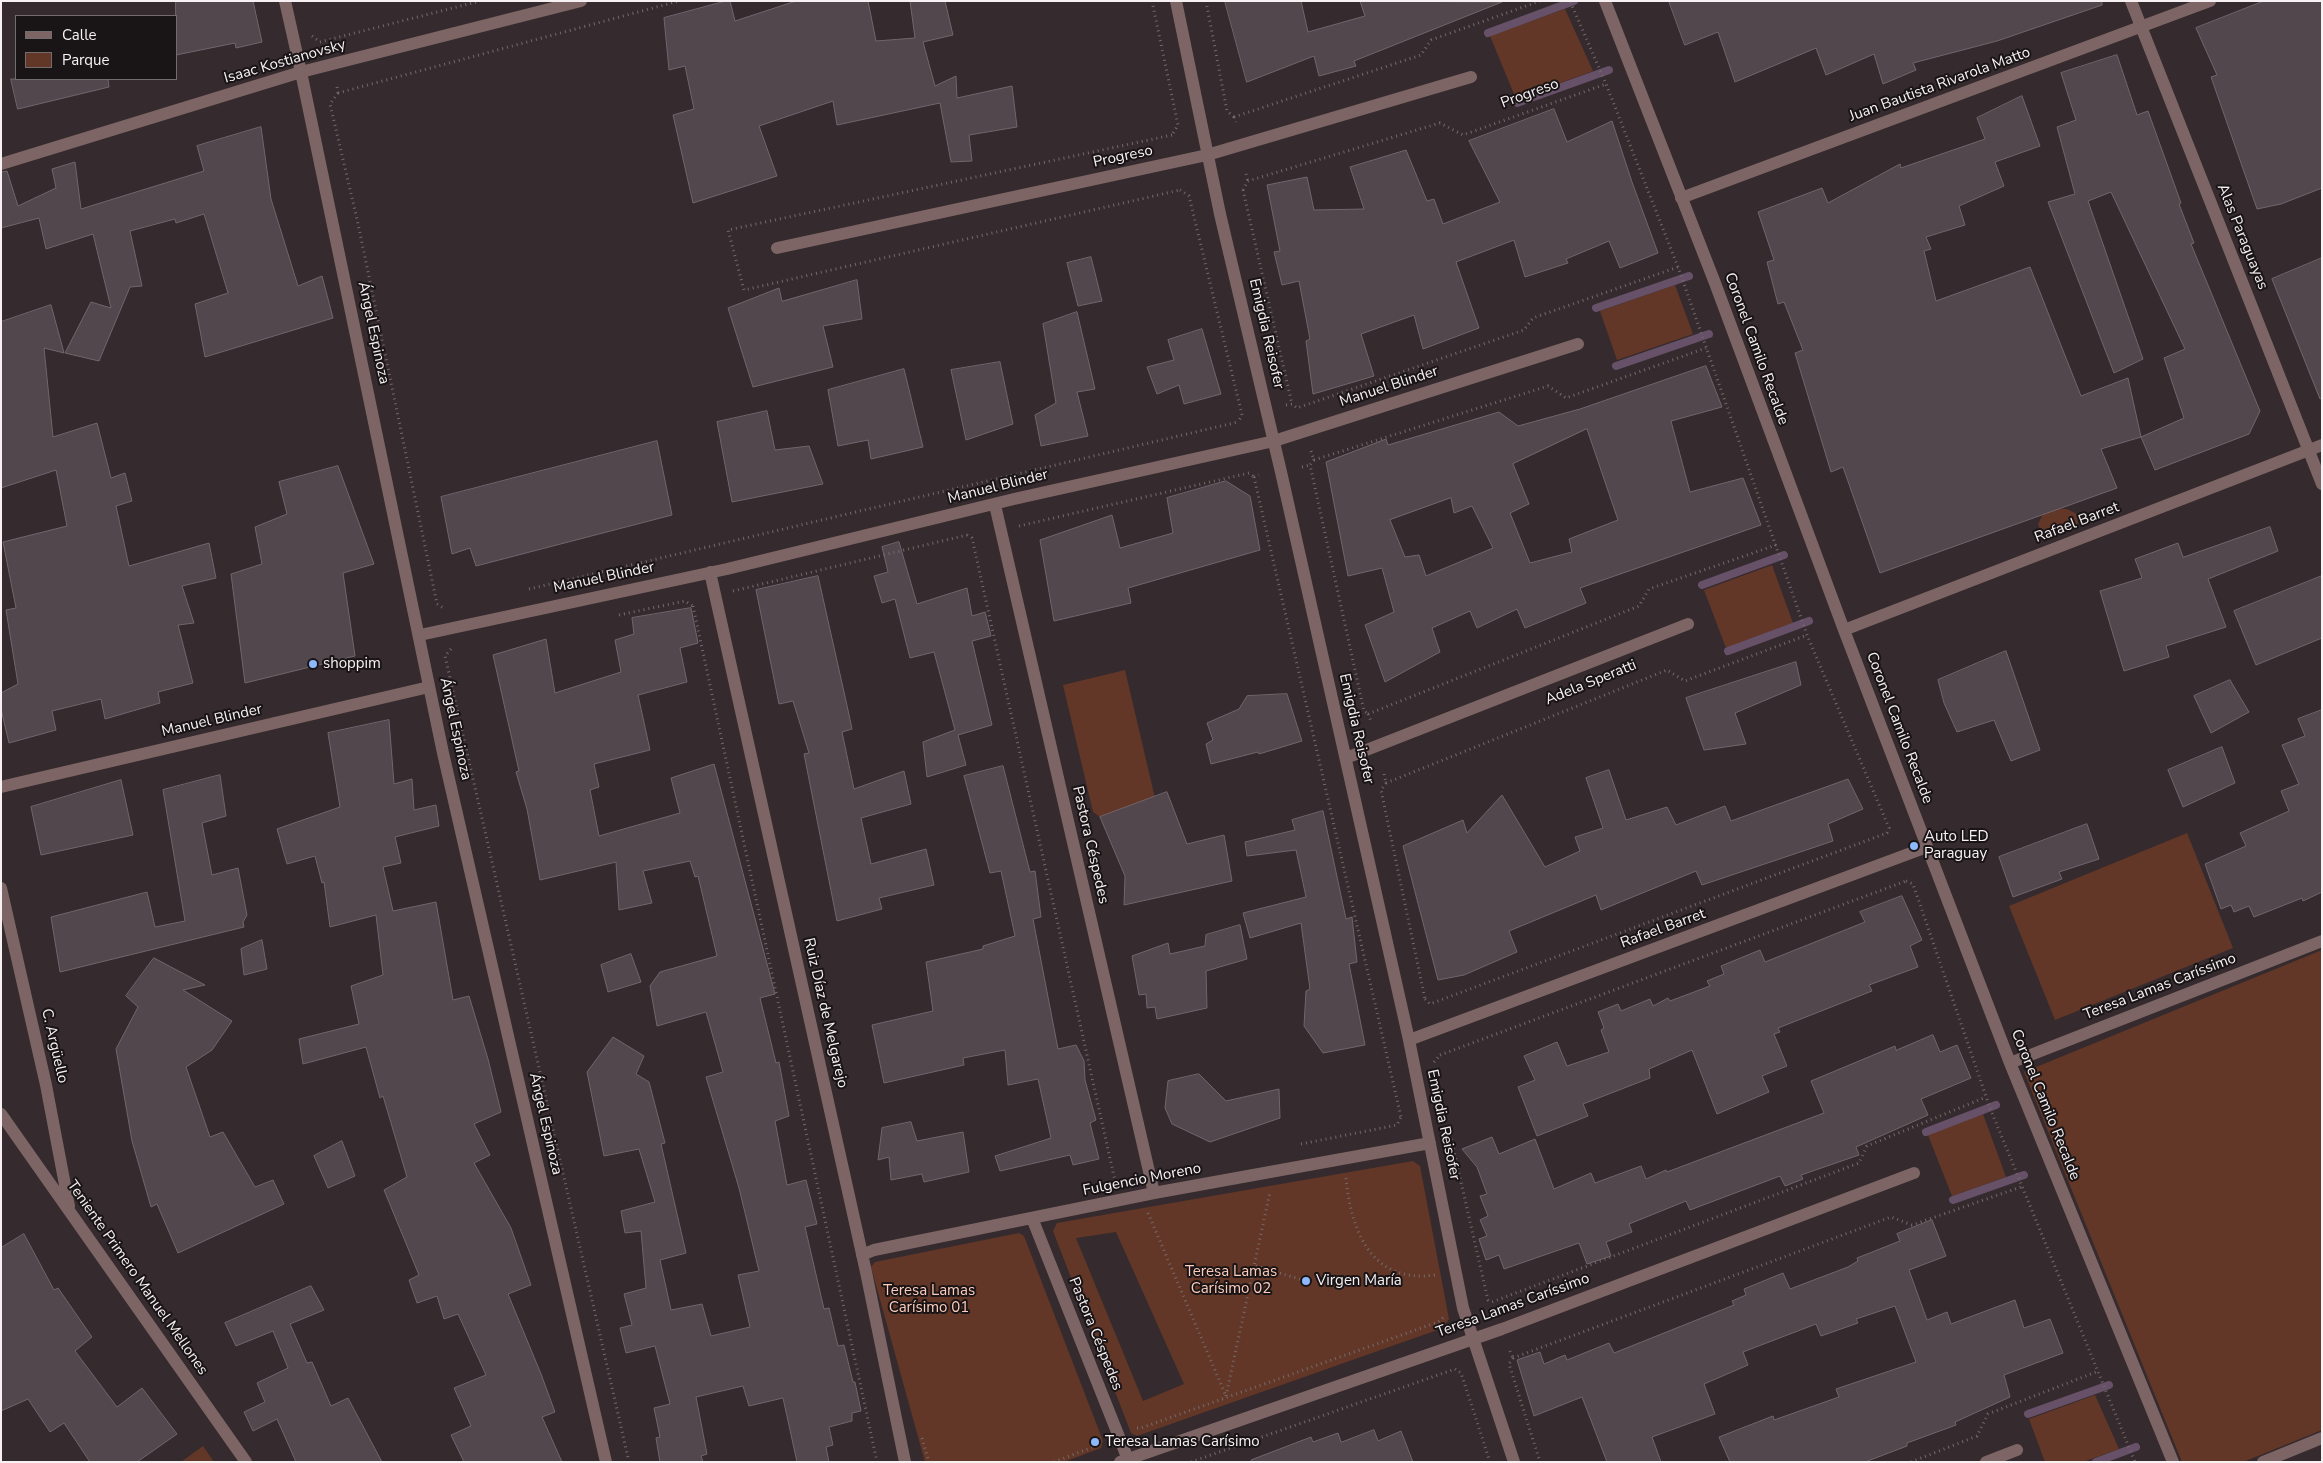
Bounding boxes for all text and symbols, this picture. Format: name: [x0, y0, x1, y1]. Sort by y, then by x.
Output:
legend: [15, 15, 178, 80]
text: Calle: [62, 25, 97, 45]
street label: Isaac Kostianovsky: [222, 36, 348, 88]
street label: Juan Bautista Rivarola Matto: [1847, 44, 2033, 126]
text: Parque: [62, 50, 110, 70]
street label: Progreso: [1498, 75, 1562, 113]
street label: Progreso: [1092, 142, 1154, 172]
street label: Alas Paraguayas: [2213, 181, 2271, 293]
street label: Coronel Camilo Recalde: [1720, 270, 1792, 428]
street label: Emigdia Reisofer: [1245, 277, 1287, 391]
street label: Ángel Espinoza: [353, 280, 393, 386]
street label: Manuel Blinder: [1337, 363, 1441, 411]
street label: Manuel Blinder: [946, 466, 1050, 508]
street label: Rafael Barret: [2032, 499, 2122, 547]
street label: Manuel Blinder: [552, 559, 656, 597]
street label: Coronel Camilo Recalde: [1862, 650, 1936, 806]
place label: shoppim: [323, 655, 381, 673]
street label: Adela Speratti: [1543, 657, 1639, 709]
marker: shoppim: [307, 658, 319, 670]
street label: Emigdia Reisofer: [1335, 672, 1377, 786]
street label: Ángel Espinoza: [435, 676, 475, 782]
street label: Manuel Blinder: [160, 701, 264, 741]
street label: Pastora Céspedes: [1068, 784, 1112, 906]
place label: Auto LED Paraguay: [1924, 828, 1989, 863]
marker: Auto LED Paraguay: [1908, 840, 1920, 852]
street label: Rafael Barret: [1618, 905, 1708, 953]
street label: Ruiz Díaz de Melgarejo: [799, 936, 851, 1090]
street label: Teresa Lamas Caríssimo: [2081, 950, 2239, 1024]
street label: C. Argüello: [37, 1007, 71, 1085]
street label: Coronel Camilo Recalde: [2007, 1027, 2083, 1183]
street label: Emigdia Reisofer: [1422, 1068, 1464, 1182]
street label: Ángel Espinoza: [525, 1071, 565, 1177]
street label: Fulgencio Moreno: [1081, 1160, 1203, 1200]
street label: Teniente Primero Manuel Mellones: [63, 1177, 211, 1379]
park label: Teresa Lamas Carísimo 02: [1185, 1263, 1277, 1298]
street label: Teresa Lamas Caríssimo: [1434, 1270, 1592, 1342]
place label: Virgen María: [1316, 1272, 1402, 1290]
street label: Pastora Céspedes: [1064, 1275, 1126, 1393]
marker: Virgen María: [1300, 1275, 1312, 1287]
park label: Teresa Lamas Carísimo 01: [883, 1282, 975, 1317]
place label: Teresa Lamas Carísimo: [1105, 1433, 1260, 1451]
marker: Teresa Lamas Carísimo: [1089, 1436, 1101, 1448]

